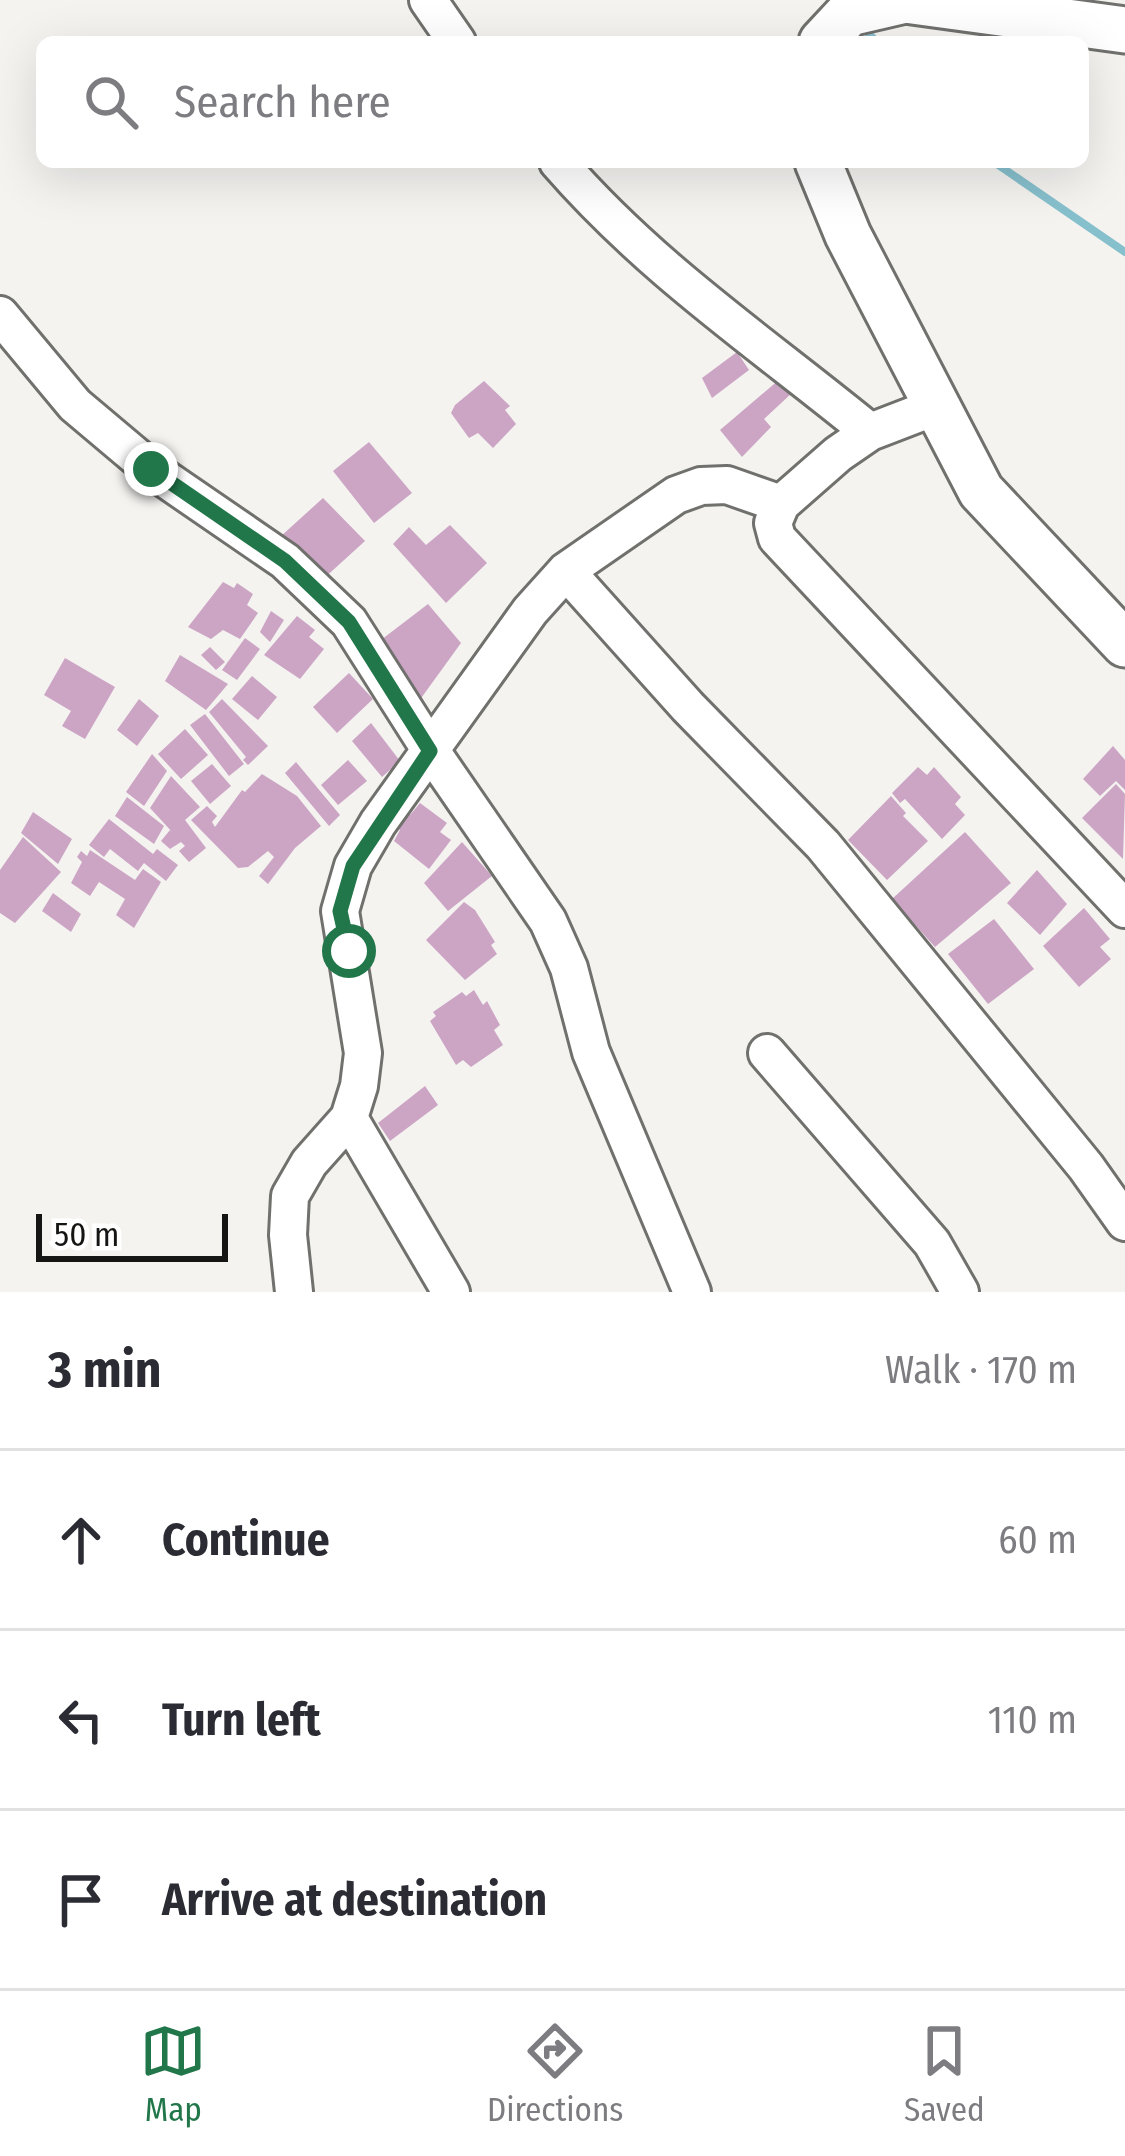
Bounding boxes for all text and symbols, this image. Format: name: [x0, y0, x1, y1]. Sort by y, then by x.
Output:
search box: [36, 36, 1089, 168]
icon: search: [78, 69, 144, 135]
text: Search here: [174, 75, 391, 129]
route end: [124, 442, 178, 496]
route start: [322, 924, 376, 978]
scale bar: [36, 1208, 228, 1261]
text: 50 m: [54, 1215, 119, 1255]
text: 3 min: [48, 1339, 162, 1401]
text: Walk · 170 m: [885, 1347, 1077, 1393]
icon: ahead: [48, 1507, 114, 1573]
text: Continue: [162, 1513, 330, 1567]
text: 60 m: [998, 1517, 1077, 1563]
icon: left: [48, 1687, 114, 1753]
text: Turn left: [162, 1693, 321, 1747]
text: 110 m: [988, 1697, 1077, 1743]
icon: arrive: [48, 1867, 114, 1933]
text: Arrive at destination: [162, 1873, 547, 1927]
tab: Map: [140, 2018, 206, 2130]
tab: Directions: [487, 2018, 623, 2130]
tab: Saved: [904, 2018, 985, 2130]

